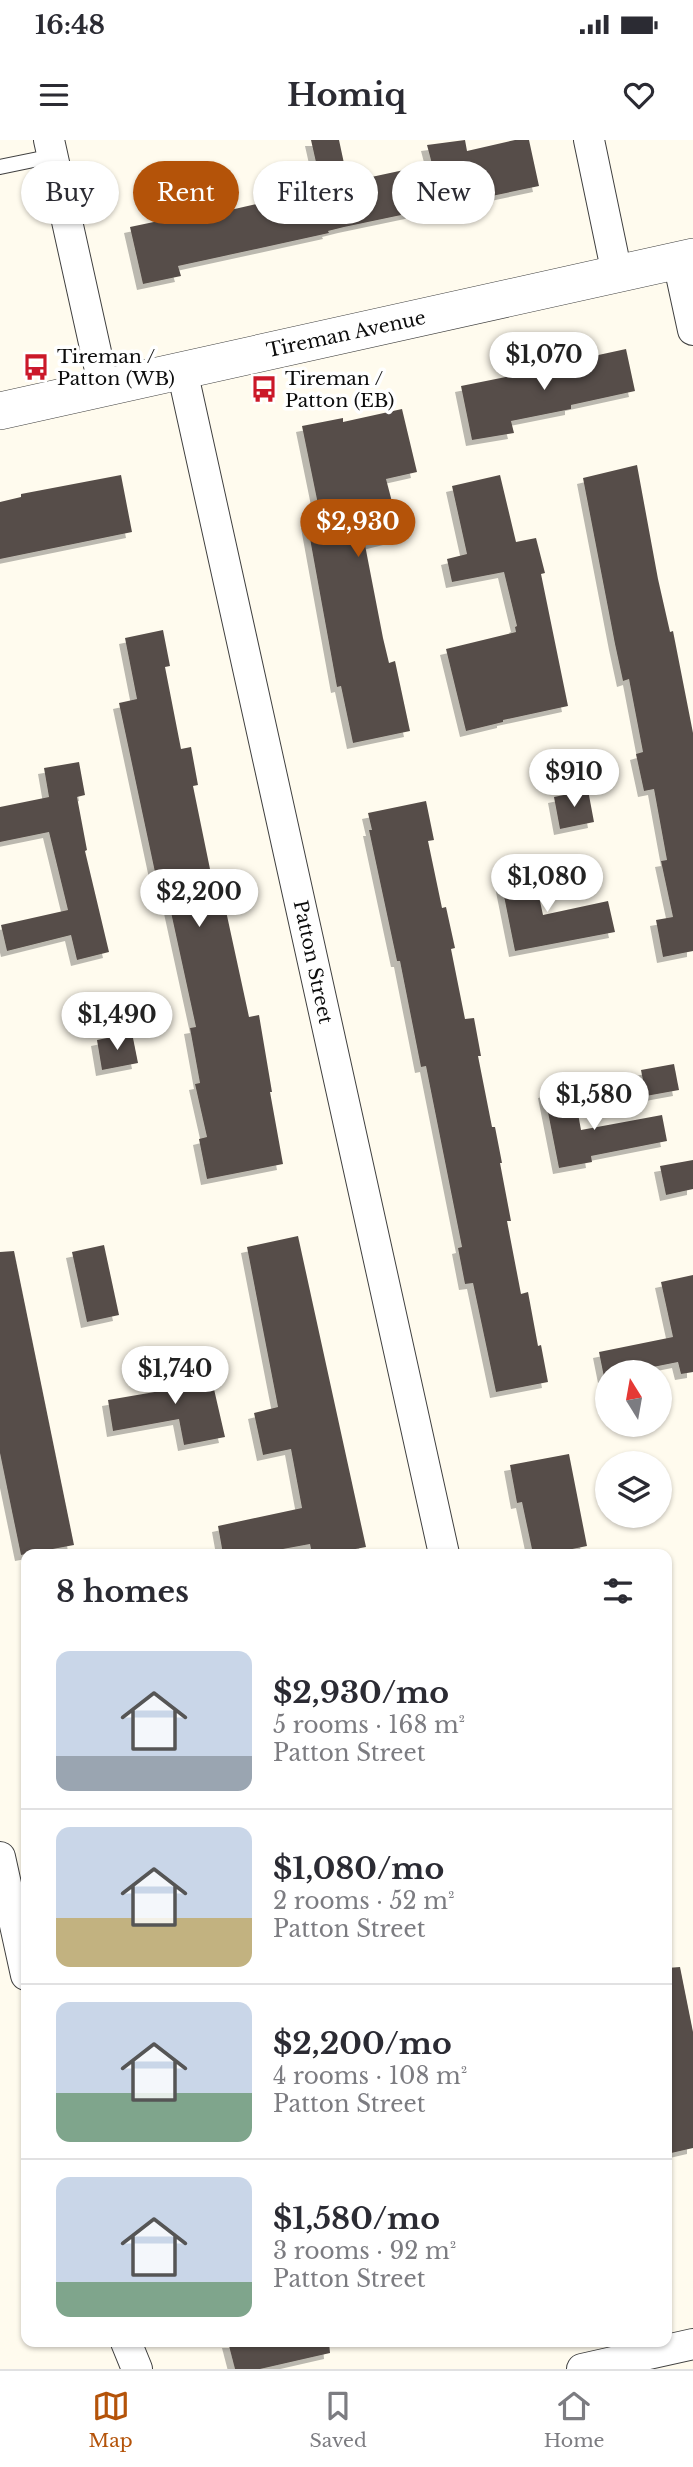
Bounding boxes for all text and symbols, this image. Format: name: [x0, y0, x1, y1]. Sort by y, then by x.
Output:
text: 16:48: [35, 9, 105, 41]
text: Homiq: [287, 75, 406, 115]
icon: menu: [35, 76, 73, 114]
icon: heart: [620, 76, 658, 114]
chip: Buy: [21, 161, 119, 224]
chip: Rent: [133, 161, 239, 224]
chip: Filters: [253, 161, 378, 224]
chip: New: [392, 161, 495, 224]
street label: Tireman Avenue: [264, 306, 428, 362]
pin: $1,070: [487, 332, 601, 392]
text: $1,070: [505, 341, 583, 369]
place label: Tireman / Patton (WB): [57, 345, 175, 390]
bus stop icon: Tireman / Patton (WB): [21, 352, 51, 382]
place label: Tireman / Patton (EB): [285, 367, 394, 412]
bus stop icon: Tireman / Patton (EB): [249, 374, 279, 404]
pin: $2,930: [301, 500, 415, 559]
text: $2,930: [316, 508, 400, 536]
pin: $910: [533, 750, 615, 809]
text: $910: [545, 758, 603, 786]
pin: $1,080: [490, 854, 604, 914]
text: $1,080: [507, 863, 587, 891]
pin: $2,200: [142, 870, 256, 929]
text: $2,200: [156, 878, 242, 906]
street label: Patton Street: [289, 898, 337, 1027]
pin: $1,490: [60, 992, 174, 1052]
text: $1,490: [77, 1001, 157, 1029]
pin: $1,580: [537, 1072, 651, 1132]
text: $1,580: [556, 1081, 632, 1109]
pin: $1,740: [118, 1346, 232, 1406]
text: $1,740: [138, 1355, 212, 1383]
north arrow: [595, 1360, 672, 1437]
map controls: [595, 1360, 672, 1528]
button: layers: [595, 1451, 672, 1528]
icon: filters: [599, 1572, 637, 1610]
text: 8 homes: [56, 1573, 189, 1610]
text: $2,930/mo: [273, 1674, 449, 1711]
icon: home: [112, 1679, 196, 1763]
text: 5 rooms · 168 m²: [273, 1711, 465, 1739]
text: Patton Street: [273, 1739, 425, 1767]
text: $1,080/mo: [273, 1850, 444, 1887]
icon: home: [112, 1855, 196, 1939]
text: 2 rooms · 52 m²: [273, 1887, 455, 1915]
text: Patton Street: [273, 1915, 425, 1943]
text: $2,200/mo: [273, 2025, 452, 2062]
icon: home: [112, 2030, 196, 2114]
text: 4 rooms · 108 m²: [273, 2062, 467, 2090]
text: Patton Street: [273, 2090, 425, 2118]
text: $1,580/mo: [273, 2200, 440, 2237]
icon: home: [112, 2205, 196, 2289]
text: 3 rooms · 92 m²: [273, 2237, 456, 2265]
text: Patton Street: [273, 2265, 425, 2293]
tab: Map: [88, 2387, 133, 2452]
tab: Saved: [310, 2387, 367, 2452]
tab: Home: [544, 2387, 605, 2452]

